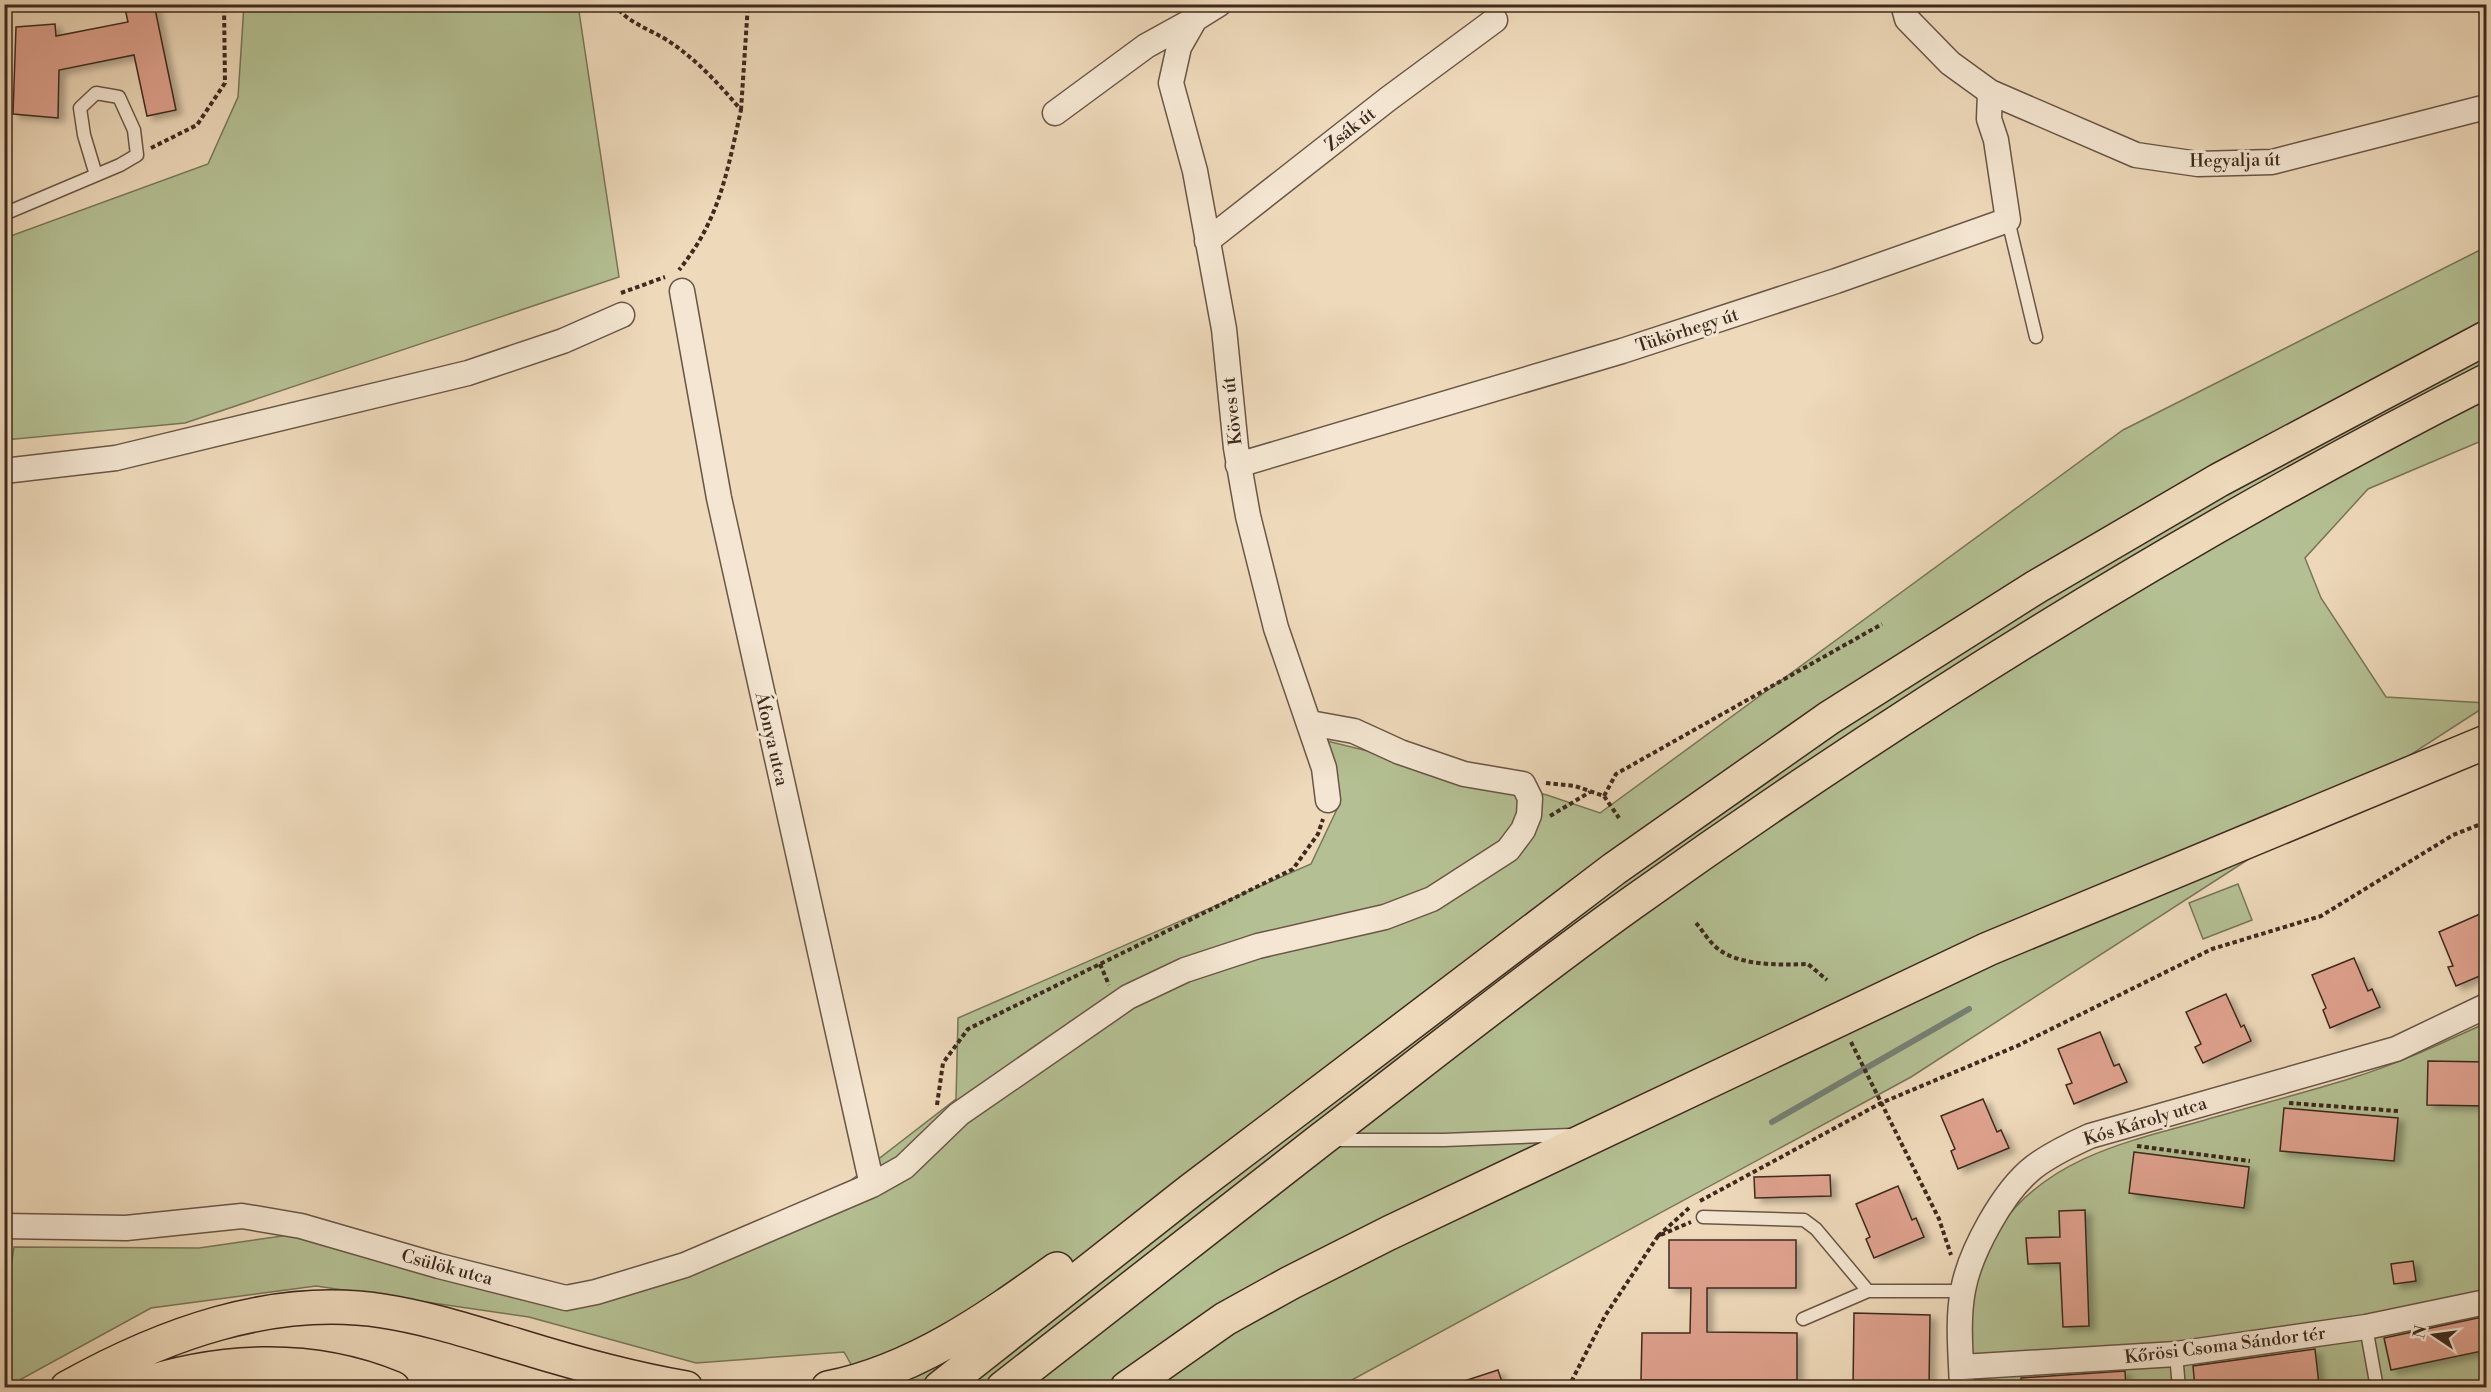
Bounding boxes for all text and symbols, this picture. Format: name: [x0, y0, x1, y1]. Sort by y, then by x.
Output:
street label: Zsák út: [1320, 102, 1381, 156]
street label: Hegyalja út: [2189, 148, 2281, 173]
street label: Tükörhegy út: [1633, 303, 1742, 358]
street label: Köves út: [1217, 375, 1248, 446]
street label: Áfonya utca: [749, 689, 794, 789]
street label: Kós Károly utca: [2081, 1092, 2210, 1151]
street label: Csülök utca: [399, 1244, 496, 1291]
north arrow: [2404, 1305, 2464, 1365]
street label: Kőrösi Csoma Sándor tér: [2123, 1322, 2327, 1369]
text: N: [2409, 1323, 2432, 1340]

